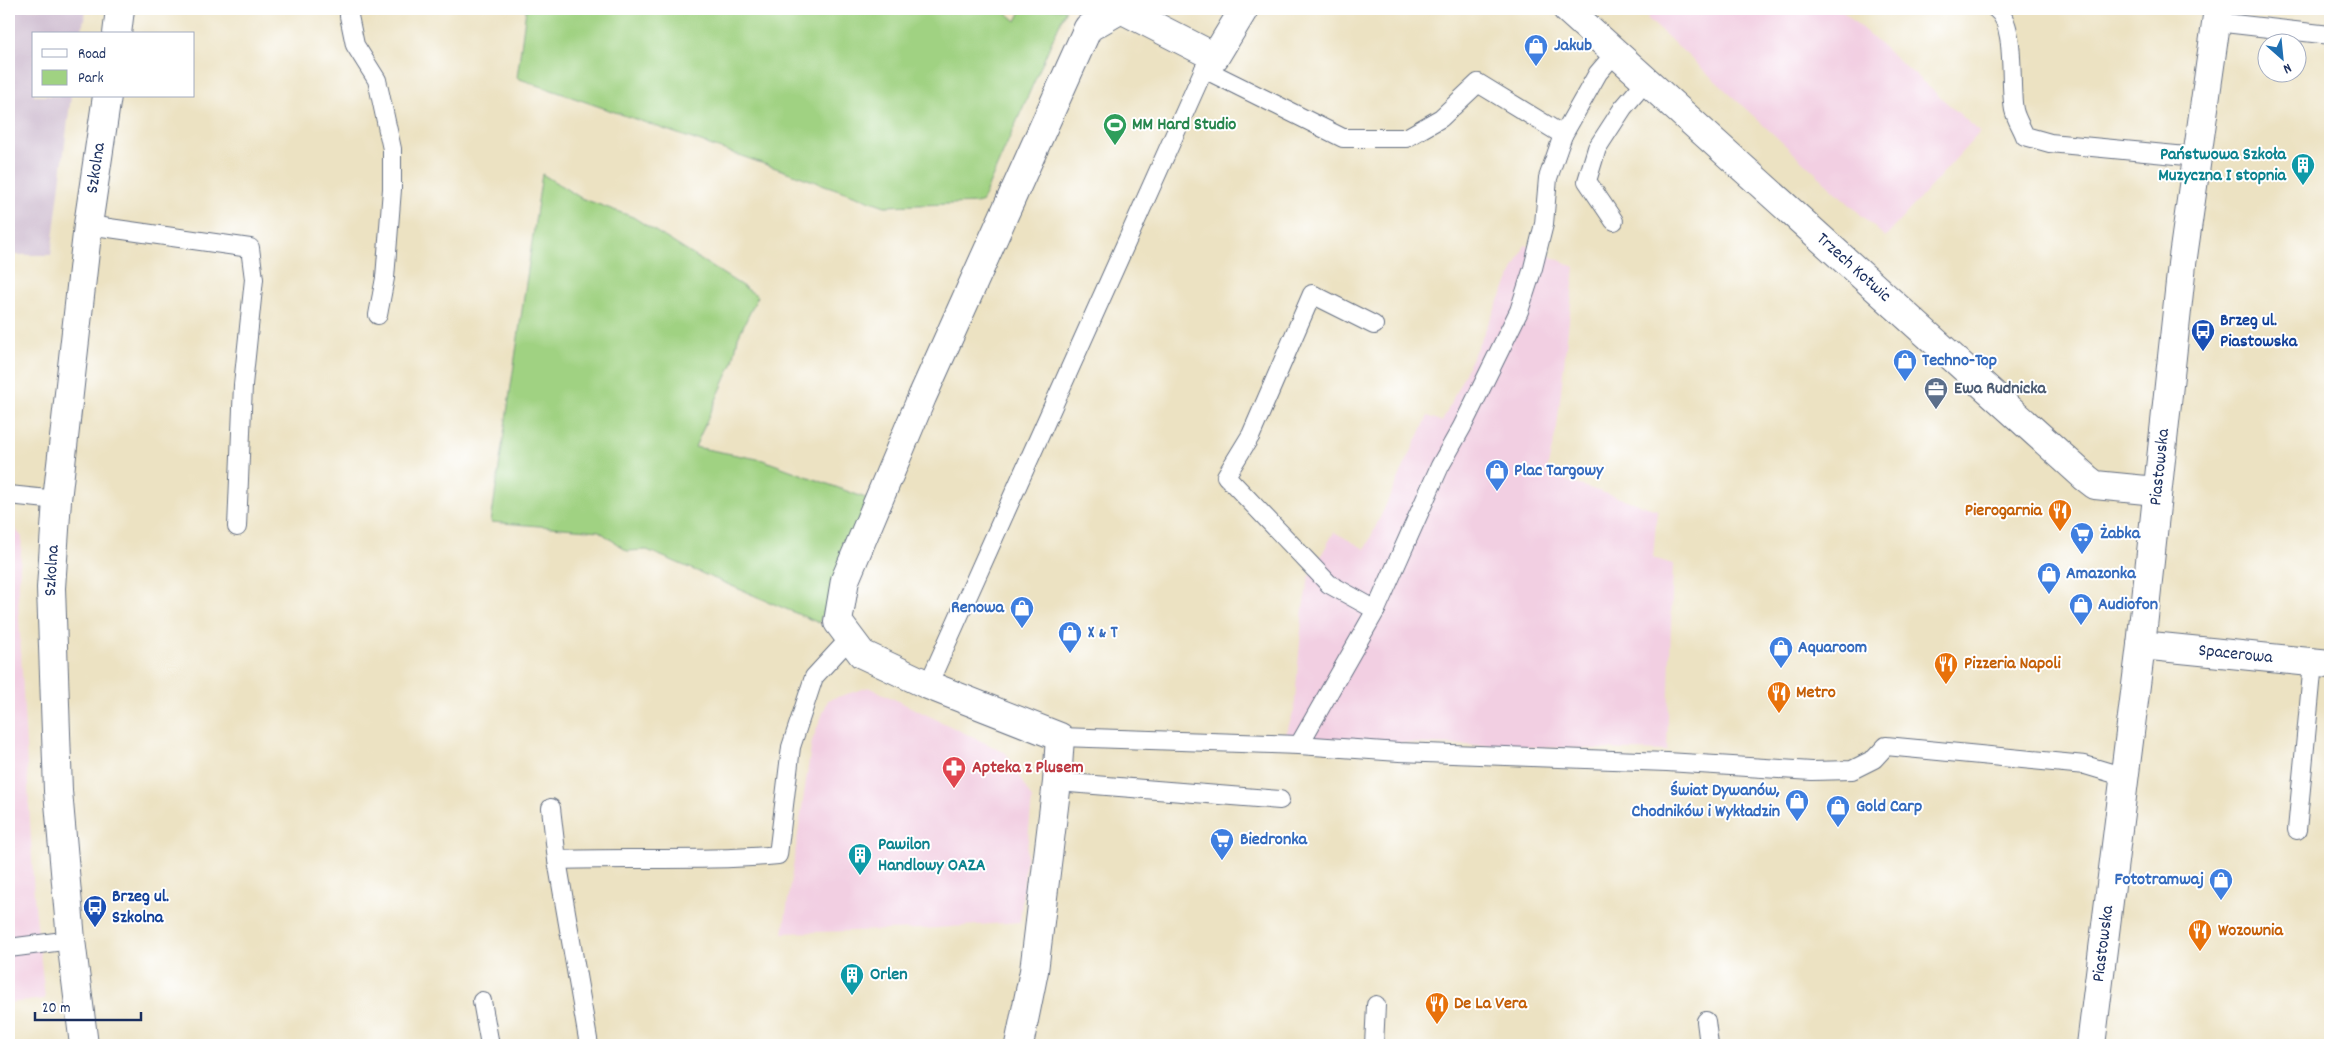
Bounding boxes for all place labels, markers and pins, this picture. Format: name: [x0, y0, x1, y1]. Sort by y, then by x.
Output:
shop icon: Jakub: [1523, 33, 1549, 67]
place label: Jakub: [1554, 34, 1592, 59]
sports icon: MM Hard Studio: [1102, 112, 1128, 146]
place label: MM Hard Studio: [1132, 113, 1236, 138]
place label: Państwowa Szkoła Muzyczna I stopnia: [2158, 143, 2287, 189]
building icon: Państwowa Szkoła Muzyczna I stopnia: [2290, 152, 2316, 186]
place label: Brzeg ul. Piastowska: [2220, 309, 2298, 355]
bus stop icon: Brzeg ul. Piastowska: [2190, 318, 2216, 352]
shop icon: Techno-Top: [1892, 348, 1918, 382]
place label: Techno-Top: [1922, 349, 1997, 374]
office icon: Ewa Rudnicka: [1923, 376, 1949, 410]
place label: Ewa Rudnicka: [1954, 377, 2047, 402]
shop icon: Plac Targowy: [1484, 458, 1510, 492]
place label: Plac Targowy: [1514, 459, 1604, 484]
restaurant icon: Pierogarnia: [2047, 498, 2073, 532]
place label: Pierogarnia: [1965, 499, 2043, 524]
supermarket icon: Żabka: [2069, 521, 2095, 555]
place label: Żabka: [2100, 522, 2141, 547]
shop icon: Amazonka: [2036, 561, 2062, 595]
place label: Amazonka: [2066, 562, 2136, 587]
shop icon: Audiofon: [2068, 592, 2094, 626]
place label: Audiofon: [2098, 593, 2158, 618]
shop icon: Renowa: [1009, 595, 1035, 629]
place label: Renowa: [951, 596, 1005, 621]
shop icon: X & T: [1057, 620, 1083, 654]
place label: X & T: [1088, 621, 1119, 646]
shop icon: Aquaroom: [1768, 635, 1794, 669]
place label: Aquaroom: [1798, 636, 1867, 661]
restaurant icon: Pizzeria Napoli: [1933, 651, 1959, 685]
place label: Pizzeria Napoli: [1964, 652, 2062, 677]
restaurant icon: Metro: [1766, 680, 1792, 714]
place label: Metro: [1796, 681, 1836, 706]
pharmacy icon: Apteka z Plusem: [941, 755, 967, 789]
place label: Apteka z Plusem: [972, 756, 1084, 781]
place label: Świat Dywanów, Chodników i Wykładzin: [1631, 779, 1780, 825]
shop icon: Świat Dywanów, Chodników i Wykładzin: [1784, 788, 1810, 822]
shop icon: Gold Carp: [1825, 794, 1851, 828]
place label: Gold Carp: [1856, 795, 1922, 820]
supermarket icon: Biedronka: [1209, 827, 1235, 861]
place label: Biedronka: [1240, 828, 1308, 853]
place label: Pawilon Handlowy OAZA: [878, 833, 986, 879]
building icon: Pawilon Handlowy OAZA: [847, 842, 873, 876]
shop icon: Fototramwaj: [2208, 867, 2234, 901]
place label: Fototramwaj: [2114, 868, 2204, 893]
place label: Brzeg ul. Szkolna: [112, 885, 169, 931]
bus stop icon: Brzeg ul. Szkolna: [82, 894, 108, 928]
restaurant icon: Wozownia: [2187, 918, 2213, 952]
place label: Wozownia: [2218, 919, 2283, 944]
building icon: Orlen: [839, 962, 865, 996]
place label: Orlen: [870, 963, 908, 988]
restaurant icon: De La Vera: [1424, 991, 1450, 1025]
place label: De La Vera: [1454, 992, 1528, 1017]

